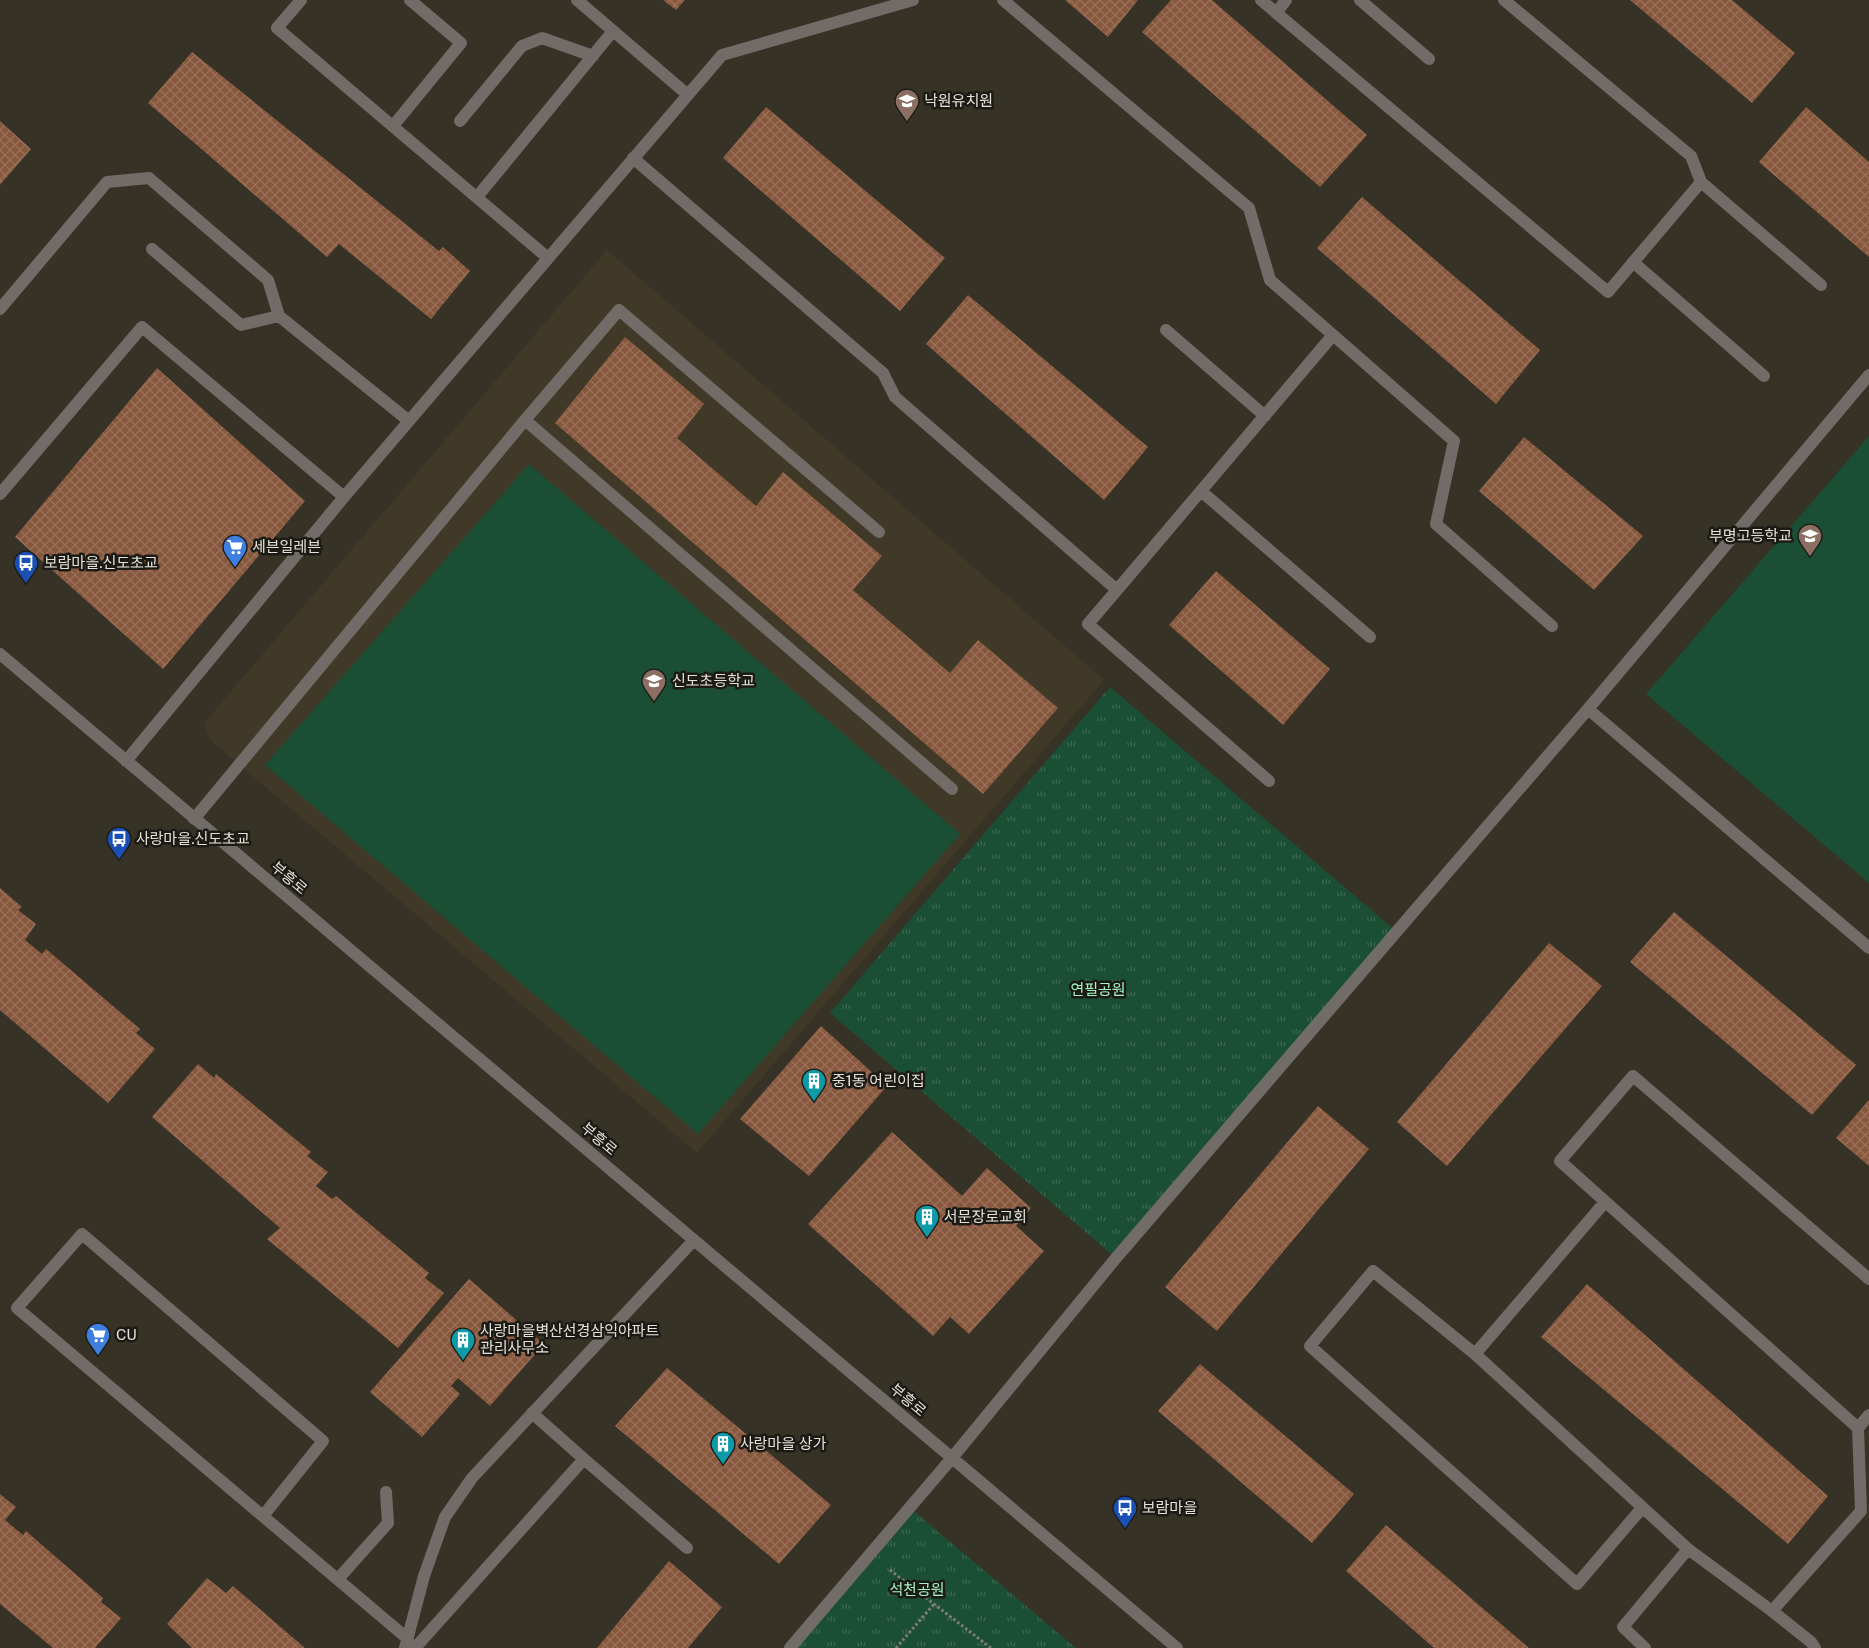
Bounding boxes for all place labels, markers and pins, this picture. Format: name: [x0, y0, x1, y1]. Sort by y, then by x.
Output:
school or university icon: 낙원유치원: [894, 88, 920, 122]
place label: 낙원유치원: [924, 92, 993, 109]
school or university icon: 부명고등학교: [1797, 523, 1823, 557]
place label: 부명고등학교: [1709, 527, 1792, 544]
supermarket icon: 세븐일레븐: [222, 534, 248, 568]
place label: 세븐일레븐: [252, 538, 321, 555]
bus stop icon: 보람마을.신도초교: [13, 550, 39, 584]
place label: 보람마을.신도초교: [44, 554, 158, 571]
school or university icon: 신도초등학교: [641, 668, 667, 702]
place label: 신도초등학교: [672, 672, 755, 689]
bus stop icon: 사랑마을.신도초교: [106, 826, 132, 860]
place label: 사랑마을.신도초교: [136, 830, 250, 847]
building icon: 중1동 어린이집: [801, 1068, 827, 1102]
place label: 중1동 어린이집: [832, 1072, 925, 1089]
building icon: 서문장로교회: [914, 1204, 940, 1238]
place label: 서문장로교회: [944, 1208, 1027, 1225]
supermarket icon: CU: [85, 1322, 111, 1356]
place label: 사랑마을벽산선경삼익아파트 관리사무소: [480, 1322, 660, 1356]
place label: CU: [116, 1326, 137, 1343]
building icon: 사랑마을벽산선경삼익아파트 관리사무소: [450, 1327, 476, 1361]
building icon: 사랑마을 상가: [710, 1431, 736, 1465]
place label: 사랑마을 상가: [740, 1435, 827, 1452]
bus stop icon: 보람마을: [1112, 1495, 1138, 1529]
place label: 보람마을: [1142, 1499, 1197, 1516]

